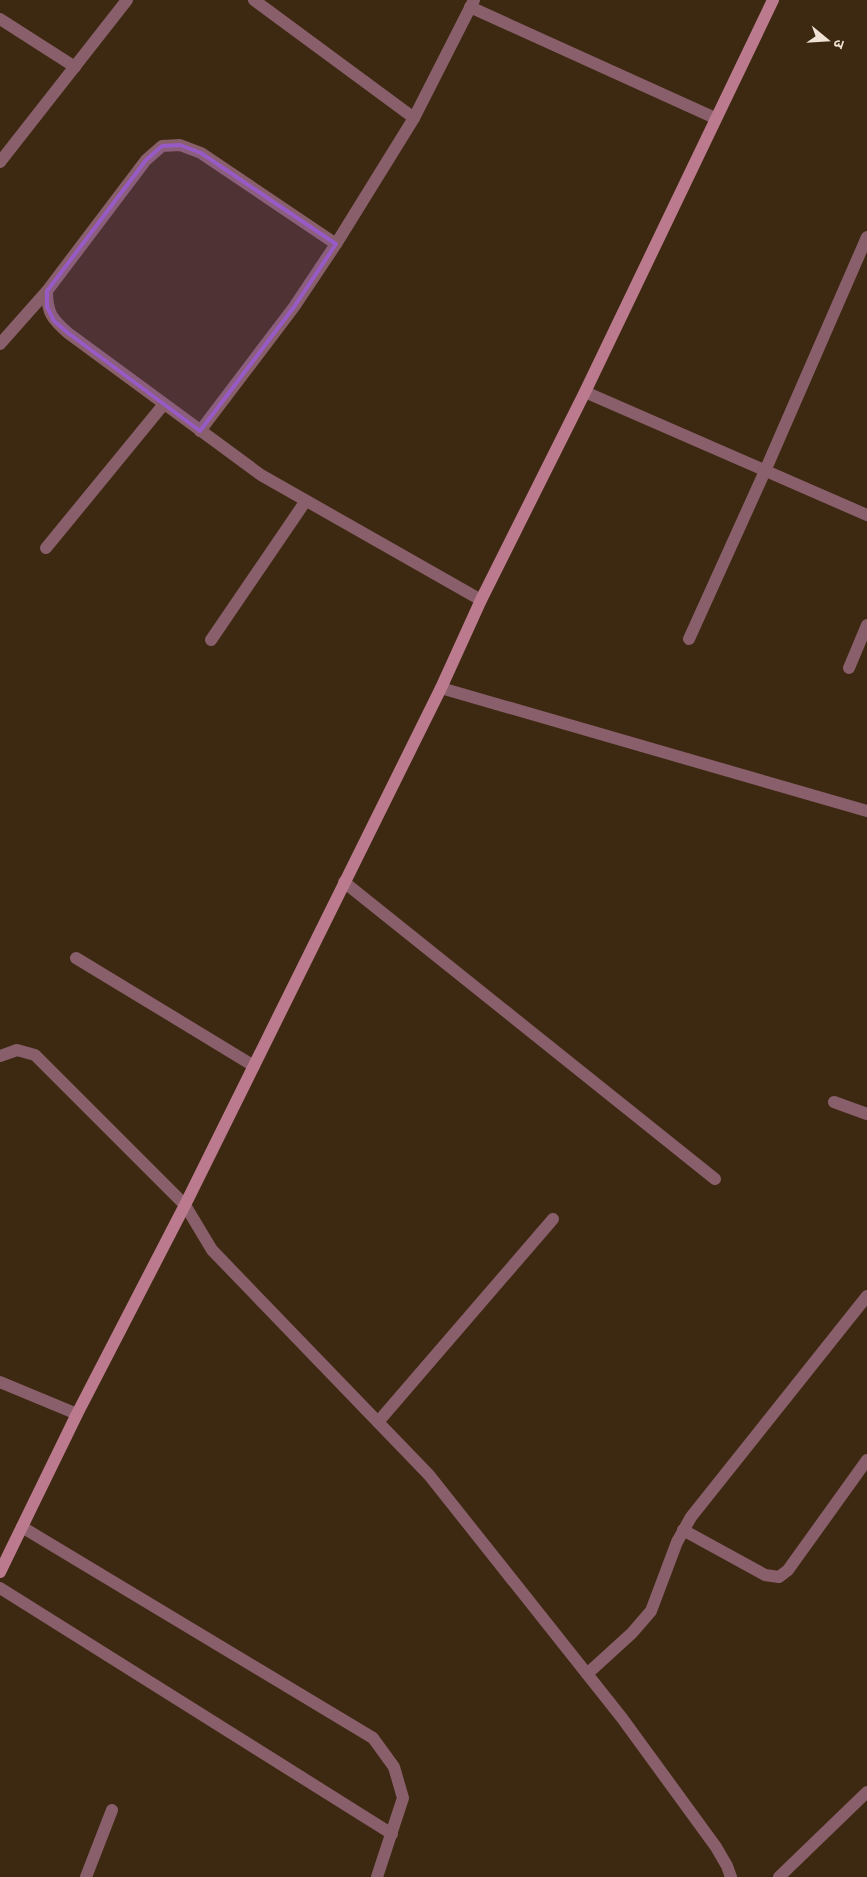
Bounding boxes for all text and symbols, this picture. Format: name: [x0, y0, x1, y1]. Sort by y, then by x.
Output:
north arrow: [802, 15, 852, 65]
text: उ: [830, 38, 848, 51]

